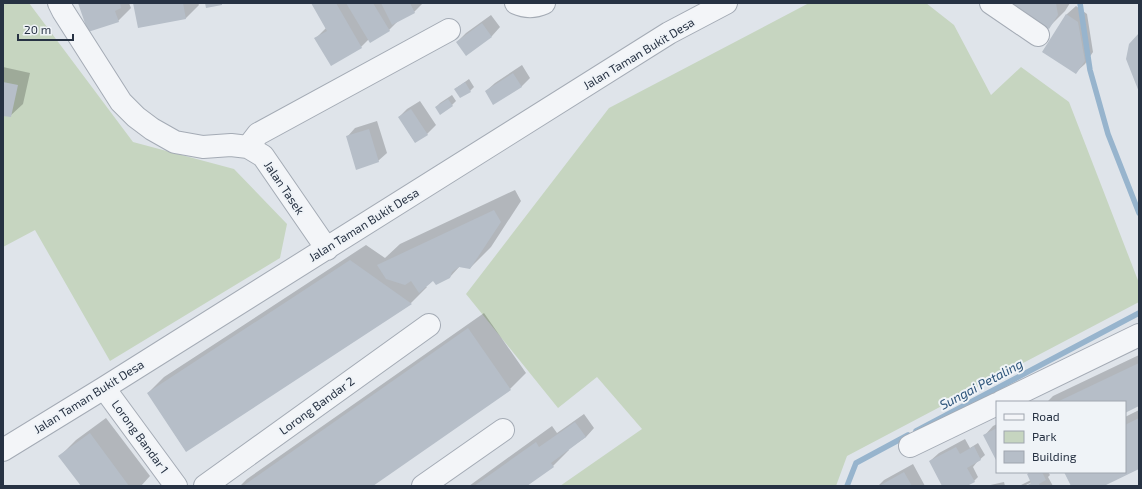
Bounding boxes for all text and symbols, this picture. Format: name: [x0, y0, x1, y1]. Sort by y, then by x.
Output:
street label: Jalan Taman Bukit Desa: [580, 14, 697, 92]
scale bar: [18, 16, 73, 42]
text: 20 m: [24, 22, 51, 36]
street label: Jalan Tasek: [262, 158, 308, 217]
street label: Jalan Taman Bukit Desa: [306, 185, 421, 264]
water label: Sungai Petaling: [937, 355, 1025, 413]
street label: Jalan Taman Bukit Desa: [31, 357, 146, 436]
street label: Lorong Bandar 2: [276, 373, 357, 437]
street label: Lorong Bandar 1: [109, 397, 172, 476]
legend: [996, 401, 1126, 473]
text: Road: [1032, 409, 1060, 423]
text: Park: [1032, 429, 1057, 443]
text: Building: [1032, 449, 1077, 463]

